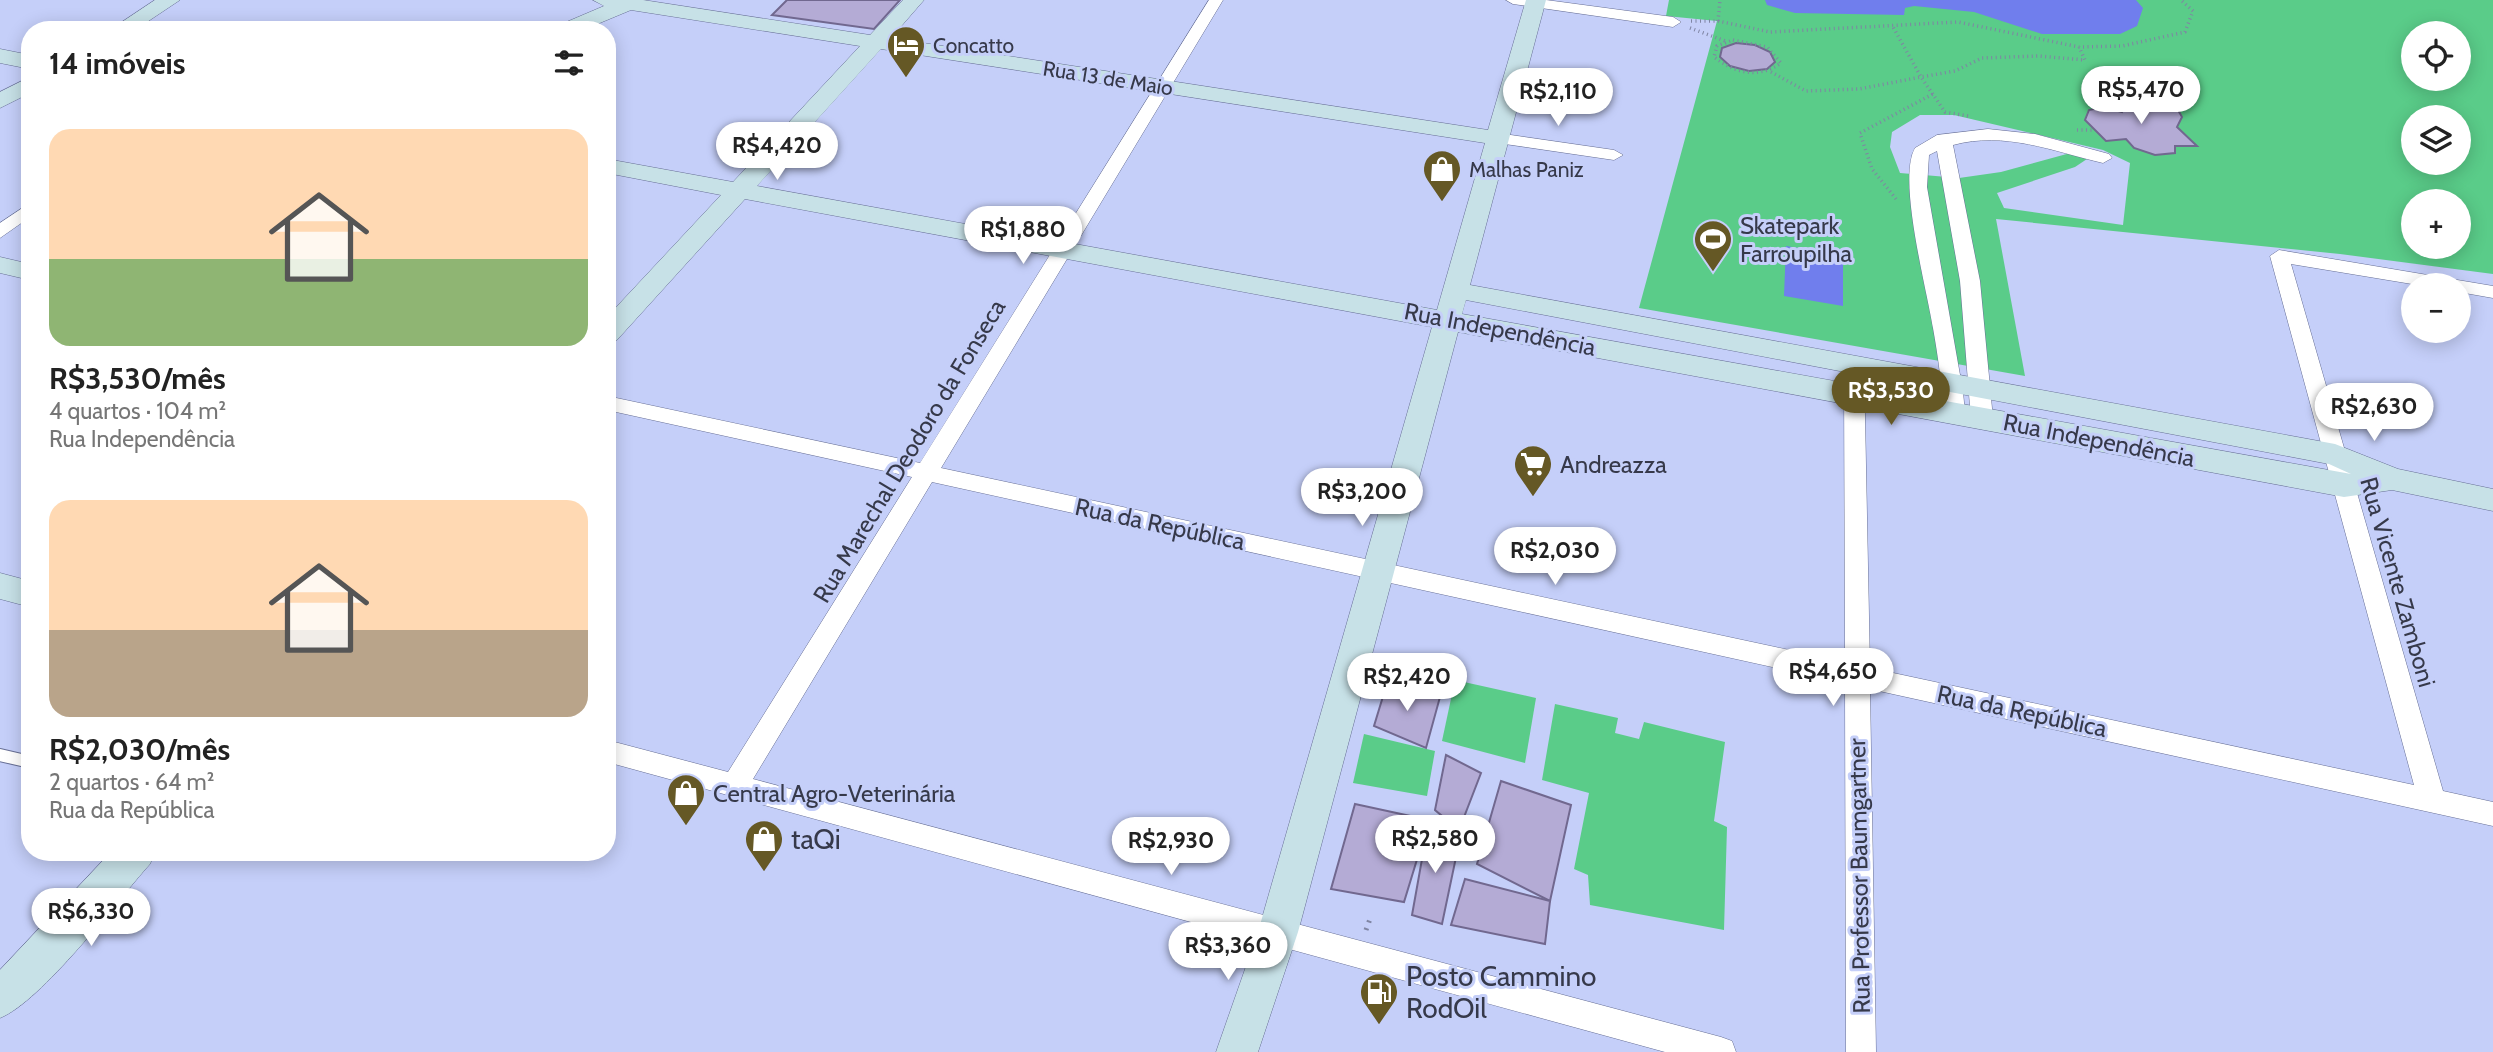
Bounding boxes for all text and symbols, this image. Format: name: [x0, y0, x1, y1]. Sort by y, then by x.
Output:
map controls: [2401, 21, 2471, 343]
button: locate: [2401, 21, 2471, 91]
hotel icon: Concatto: [885, 24, 927, 79]
place label: Concatto: [933, 33, 1014, 58]
icon: filters: [550, 44, 588, 82]
text: 14 imóveis: [49, 45, 186, 82]
street label: Rua 13 de Maio: [1041, 55, 1175, 101]
pin: R$5,470: [2076, 66, 2206, 126]
pin: R$2,110: [1493, 68, 1623, 128]
text: R$5,470: [2097, 75, 2185, 103]
text: R$2,110: [1519, 77, 1597, 105]
button: layers: [2401, 105, 2471, 175]
pin: R$4,420: [712, 122, 842, 182]
text: R$4,420: [732, 131, 822, 159]
shop icon: Malhas Paniz: [1421, 148, 1463, 203]
place label: Malhas Paniz: [1469, 157, 1584, 182]
icon: home: [256, 174, 382, 300]
button: +: [2401, 189, 2471, 259]
pin: R$1,880: [958, 206, 1088, 266]
place label: Skatepark Farroupilha: [1740, 211, 1852, 268]
text: R$1,880: [980, 215, 1066, 243]
sports icon: Skatepark Farroupilha: [1692, 218, 1734, 273]
button: −: [2401, 273, 2471, 343]
street label: Rua Marechal Deodoro da Fonseca: [807, 294, 1011, 608]
street label: Rua Independência: [1402, 296, 1599, 362]
text: R$3,530/mês: [49, 360, 226, 397]
pin: R$3,530: [1826, 368, 1956, 427]
text: R$3,530: [1848, 376, 1934, 404]
pin: R$2,630: [2309, 384, 2439, 443]
text: R$2,630: [2331, 392, 2417, 420]
text: 4 quartos · 104 m²: [49, 397, 226, 425]
street label: Rua Independência: [2001, 407, 2198, 473]
text: Rua Independência: [49, 425, 235, 453]
supermarket icon: Andreazza: [1512, 443, 1554, 498]
place label: Andreazza: [1560, 450, 1667, 479]
pin: R$3,200: [1297, 468, 1427, 528]
street label: Rua Vicente Zamboni: [2354, 474, 2442, 690]
text: R$3,200: [1317, 477, 1407, 505]
street label: Rua da República: [1073, 492, 1248, 556]
pin: R$2,030: [1490, 528, 1620, 587]
text: R$2,030: [1510, 536, 1600, 564]
icon: home: [256, 545, 382, 671]
pin: R$4,650: [1768, 648, 1898, 708]
pin: R$2,420: [1342, 654, 1472, 713]
text: R$4,650: [1789, 657, 1877, 685]
text: R$2,420: [1363, 662, 1451, 690]
street label: Rua da República: [1935, 679, 2110, 743]
text: R$2,030/mês: [49, 731, 230, 768]
street label: Rua Professor Baumgartner: [1842, 738, 1876, 1014]
text: 2 quartos · 64 m²: [49, 768, 214, 796]
shop icon: Central Agro-Veterinária: [665, 772, 707, 827]
place label: Central Agro-Veterinária: [713, 779, 956, 808]
text: Rua da República: [49, 796, 214, 824]
pin: R$2,580: [1370, 816, 1500, 875]
shop icon: taQi: [743, 818, 785, 873]
pin: R$2,930: [1106, 818, 1236, 877]
place label: taQi: [791, 822, 841, 856]
text: R$2,580: [1391, 824, 1479, 852]
text: R$2,930: [1128, 826, 1214, 854]
pin: R$6,330: [26, 888, 156, 948]
text: R$6,330: [47, 897, 135, 925]
pin: R$3,360: [1163, 922, 1293, 982]
text: R$3,360: [1184, 931, 1272, 959]
place label: Posto Cammino RodOil: [1406, 959, 1596, 1025]
fuel station icon: Posto Cammino RodOil: [1358, 971, 1400, 1026]

